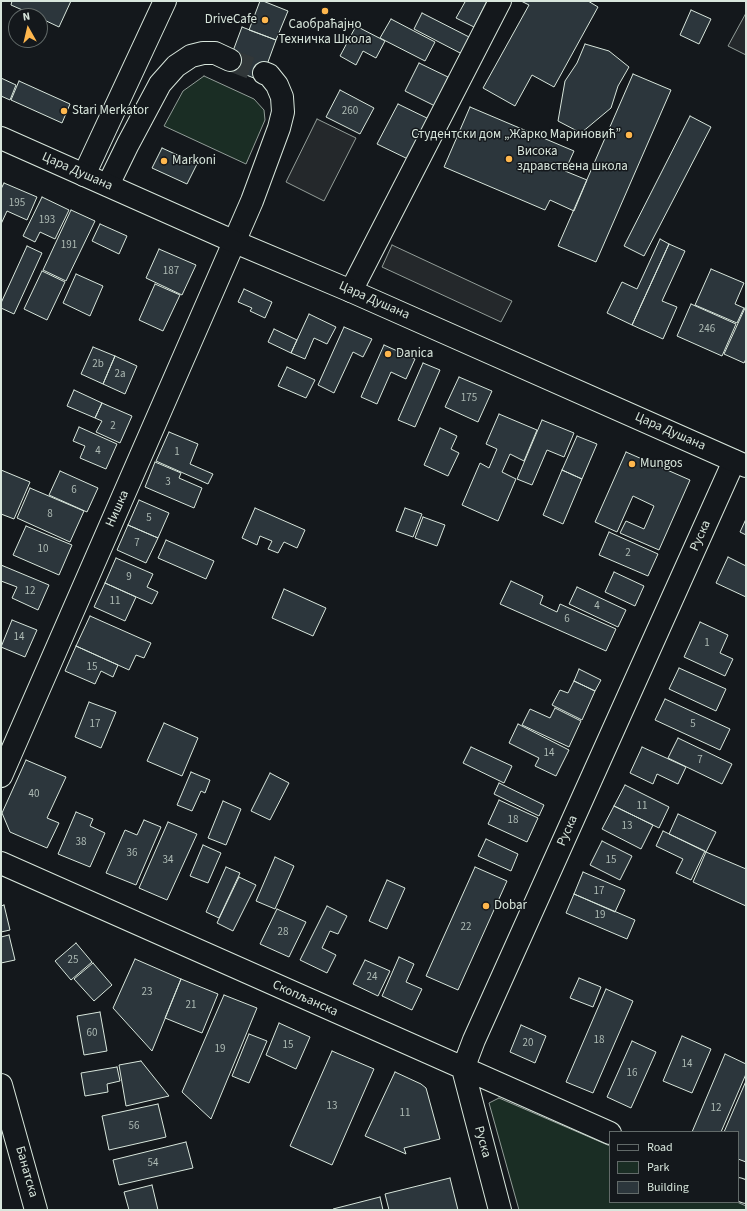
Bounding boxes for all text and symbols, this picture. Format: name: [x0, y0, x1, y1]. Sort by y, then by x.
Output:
marker: Саобраћајно Техничка Школа: [320, 6, 330, 16]
north arrow: [8, 8, 48, 48]
text: N: [22, 9, 31, 25]
place label: DriveCafe: [205, 12, 257, 28]
marker: DriveCafe: [260, 15, 270, 25]
place label: Саобраћајно Техничка Школа: [278, 17, 372, 48]
place label: Stari Merkator: [72, 103, 148, 119]
house number: 260: [342, 105, 358, 119]
marker: Stari Merkator: [59, 106, 69, 116]
place label: Студентски дом „Жарко Мариновић”: [411, 127, 621, 143]
marker: Студентски дом „Жарко Мариновић”: [624, 130, 634, 140]
place label: Висока здравствена школа: [517, 144, 628, 175]
street label: Цара Душана: [39, 149, 115, 195]
place label: Markoni: [172, 153, 216, 169]
marker: Висока здравствена школа: [504, 154, 514, 164]
marker: Markoni: [159, 156, 169, 166]
house number: 195: [9, 197, 25, 211]
house number: 193: [39, 214, 55, 228]
house number: 191: [61, 239, 77, 253]
house number: 187: [163, 265, 179, 279]
street label: Цара Душана: [336, 278, 412, 324]
house number: 246: [699, 323, 715, 337]
place label: Danica: [396, 346, 433, 362]
marker: Danica: [383, 349, 393, 359]
house number: 2b: [92, 358, 104, 372]
house number: 2a: [114, 368, 126, 382]
house number: 175: [461, 392, 477, 406]
street label: Цара Душана: [632, 409, 708, 455]
house number: 2: [110, 420, 116, 434]
house number: 4: [95, 445, 101, 459]
house number: 1: [174, 446, 180, 460]
place label: Mungos: [640, 456, 682, 472]
marker: Mungos: [627, 459, 637, 469]
house number: 3: [165, 476, 171, 490]
house number: 6: [71, 484, 77, 498]
street label: Нишка: [103, 488, 133, 530]
house number: 8: [47, 508, 53, 522]
house number: 5: [146, 512, 152, 526]
street label: Руска: [687, 518, 715, 554]
house number: 7: [134, 537, 140, 551]
house number: 10: [38, 543, 48, 557]
house number: 2: [625, 547, 631, 561]
house number: 9: [126, 571, 132, 585]
house number: 12: [25, 585, 35, 599]
house number: 11: [110, 595, 120, 609]
house number: 4: [594, 600, 600, 614]
house number: 6: [564, 613, 570, 627]
house number: 14: [14, 631, 24, 645]
house number: 1: [704, 637, 710, 651]
house number: 15: [87, 661, 97, 675]
house number: 17: [90, 718, 100, 732]
house number: 5: [690, 718, 696, 732]
house number: 14: [544, 747, 554, 761]
house number: 7: [697, 754, 703, 768]
house number: 40: [29, 788, 39, 802]
house number: 11: [637, 800, 647, 814]
street label: Руска: [554, 813, 582, 849]
house number: 18: [508, 814, 518, 828]
house number: 13: [622, 820, 632, 834]
house number: 38: [76, 836, 86, 850]
house number: 36: [127, 847, 137, 861]
house number: 34: [163, 854, 173, 868]
house number: 15: [606, 854, 616, 868]
house number: 17: [594, 885, 604, 899]
place label: Dobar: [494, 898, 527, 914]
marker: Dobar: [481, 901, 491, 911]
house number: 19: [595, 909, 605, 923]
house number: 22: [461, 921, 471, 935]
house number: 28: [278, 926, 288, 940]
house number: 25: [68, 954, 78, 968]
house number: 24: [367, 971, 377, 985]
street label: Скопљанска: [270, 978, 340, 1020]
house number: 23: [142, 986, 152, 1000]
house number: 21: [186, 999, 196, 1013]
house number: 60: [87, 1027, 97, 1041]
house number: 18: [594, 1034, 604, 1048]
house number: 20: [523, 1037, 533, 1051]
house number: 15: [283, 1039, 293, 1053]
house number: 19: [215, 1043, 225, 1057]
house number: 14: [682, 1058, 692, 1072]
house number: 16: [627, 1067, 637, 1081]
house number: 13: [327, 1100, 337, 1114]
house number: 12: [711, 1102, 721, 1116]
house number: 11: [400, 1107, 410, 1121]
house number: 56: [129, 1120, 139, 1134]
street label: Руска: [470, 1124, 494, 1160]
legend: [609, 1131, 739, 1203]
text: Road: [647, 1139, 673, 1156]
street label: Банатска: [11, 1145, 41, 1199]
house number: 54: [148, 1157, 158, 1171]
text: Park: [647, 1159, 669, 1176]
text: Building: [647, 1179, 689, 1196]

